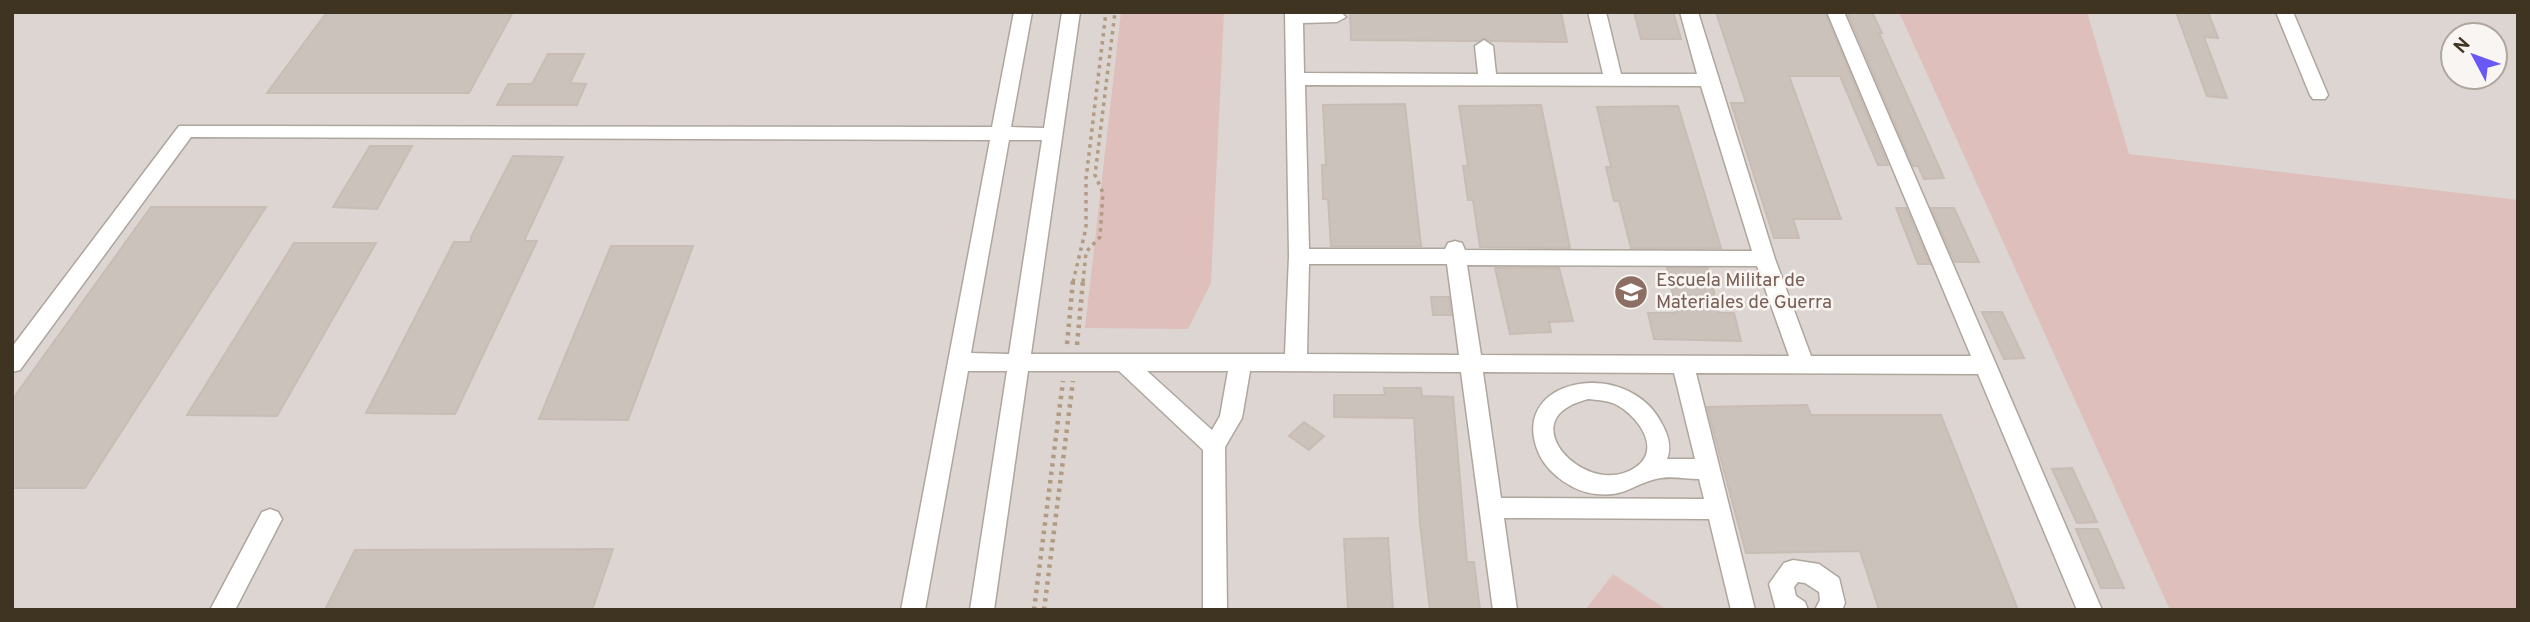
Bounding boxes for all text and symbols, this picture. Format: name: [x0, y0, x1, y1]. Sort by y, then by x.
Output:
north arrow: [2439, 21, 2509, 91]
text: N: [2449, 33, 2476, 59]
place label: Escuela Militar de Materiales de Guerra: [1656, 269, 1832, 315]
school or university icon: Escuela Militar de Materiales de Guerra: [1612, 273, 1650, 311]

